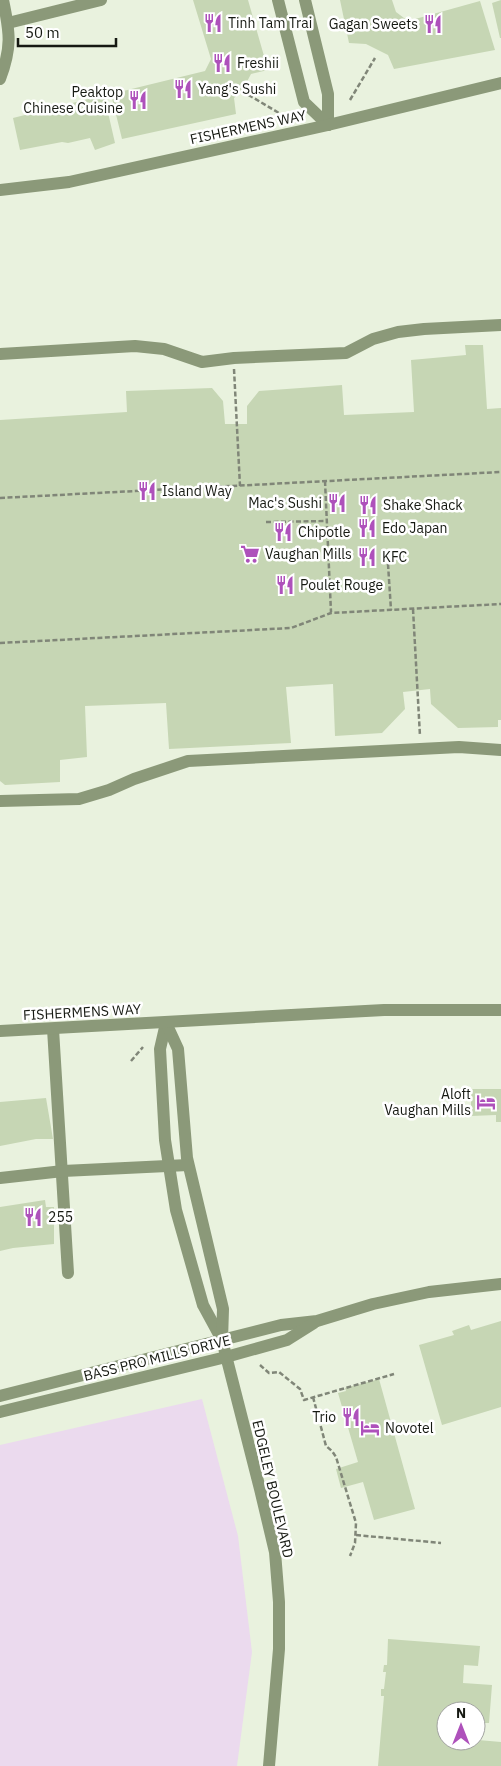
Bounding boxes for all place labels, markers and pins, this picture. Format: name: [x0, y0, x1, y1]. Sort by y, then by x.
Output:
restaurant icon: Tinh Tam Trai: [202, 12, 224, 34]
restaurant icon: Gagan Sweets: [422, 13, 444, 35]
place label: Tinh Tam Trai: [228, 14, 312, 32]
place label: Gagan Sweets: [329, 15, 418, 33]
restaurant icon: Freshii: [211, 52, 233, 74]
place label: Freshii: [237, 54, 279, 72]
restaurant icon: Yang's Sushi: [172, 78, 194, 100]
place label: Yang's Sushi: [198, 80, 276, 98]
place label: Peaktop Chinese Cuisine: [23, 83, 123, 117]
restaurant icon: Peaktop Chinese Cuisine: [127, 89, 149, 111]
restaurant icon: Island Way: [136, 480, 158, 502]
place label: Island Way: [162, 482, 232, 500]
restaurant icon: Mac's Sushi: [326, 492, 348, 514]
place label: Mac's Sushi: [248, 494, 322, 512]
restaurant icon: Shake Shack: [357, 494, 379, 516]
place label: Shake Shack: [383, 496, 463, 514]
restaurant icon: Edo Japan: [356, 517, 378, 539]
place label: Edo Japan: [382, 519, 447, 537]
restaurant icon: Chipotle: [272, 521, 294, 543]
place label: Chipotle: [298, 523, 351, 541]
supermarket icon: Vaughan Mills: [239, 543, 261, 565]
place label: Vaughan Mills: [265, 545, 352, 563]
restaurant icon: KFC: [356, 546, 378, 568]
place label: KFC: [382, 548, 407, 566]
restaurant icon: Poulet Rouge: [274, 574, 296, 596]
place label: Poulet Rouge: [300, 576, 384, 594]
place label: Aloft Vaughan Mills: [384, 1085, 471, 1119]
hotel icon: Aloft Vaughan Mills: [475, 1091, 497, 1113]
restaurant icon: 255: [22, 1206, 44, 1228]
place label: 255: [48, 1208, 73, 1226]
restaurant icon: Trio: [340, 1406, 362, 1428]
place label: Trio: [312, 1408, 336, 1426]
hotel icon: Novotel: [359, 1417, 381, 1439]
place label: Novotel: [385, 1419, 434, 1437]

